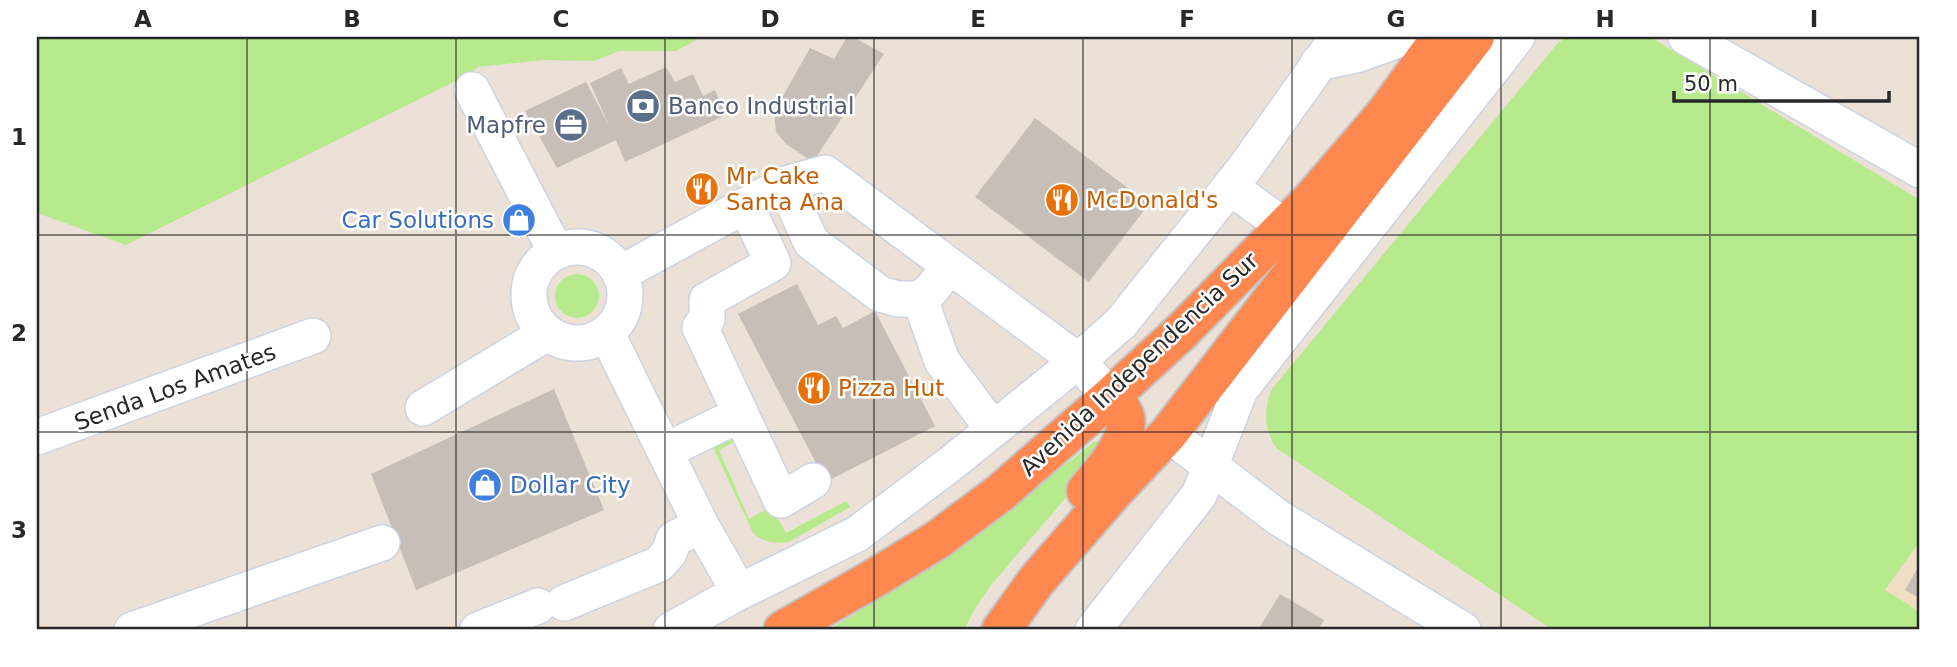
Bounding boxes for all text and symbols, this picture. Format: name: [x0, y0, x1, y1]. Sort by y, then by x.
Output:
text: A: [134, 6, 152, 32]
text: B: [343, 6, 361, 32]
text: C: [553, 6, 569, 32]
text: D: [760, 6, 780, 32]
text: E: [970, 6, 986, 32]
text: F: [1179, 6, 1195, 32]
text: G: [1387, 6, 1405, 32]
text: H: [1595, 6, 1615, 32]
text: I: [1810, 6, 1818, 32]
scale bar: [1674, 60, 1889, 104]
text: 50 m: [1684, 72, 1738, 96]
bank icon: Banco Industrial: [624, 87, 662, 125]
place label: Banco Industrial: [668, 93, 854, 119]
office icon: Mapfre: [552, 106, 590, 144]
place label: Mapfre: [466, 112, 546, 138]
text: 1: [11, 124, 27, 150]
place label: Mr Cake Santa Ana: [726, 163, 844, 215]
restaurant icon: Mr Cake Santa Ana: [683, 170, 721, 208]
restaurant icon: McDonald's: [1043, 181, 1081, 219]
place label: McDonald's: [1086, 187, 1218, 213]
shop icon: Car Solutions: [500, 201, 538, 239]
place label: Car Solutions: [341, 207, 494, 233]
street label: Avenida Independencia Sur: [1015, 247, 1263, 481]
text: 2: [11, 320, 27, 346]
street label: Senda Los Amates: [71, 338, 279, 436]
restaurant icon: Pizza Hut: [795, 369, 833, 407]
place label: Pizza Hut: [838, 375, 944, 401]
shop icon: Dollar City: [466, 466, 504, 504]
place label: Dollar City: [510, 472, 631, 498]
text: 3: [11, 517, 27, 543]

